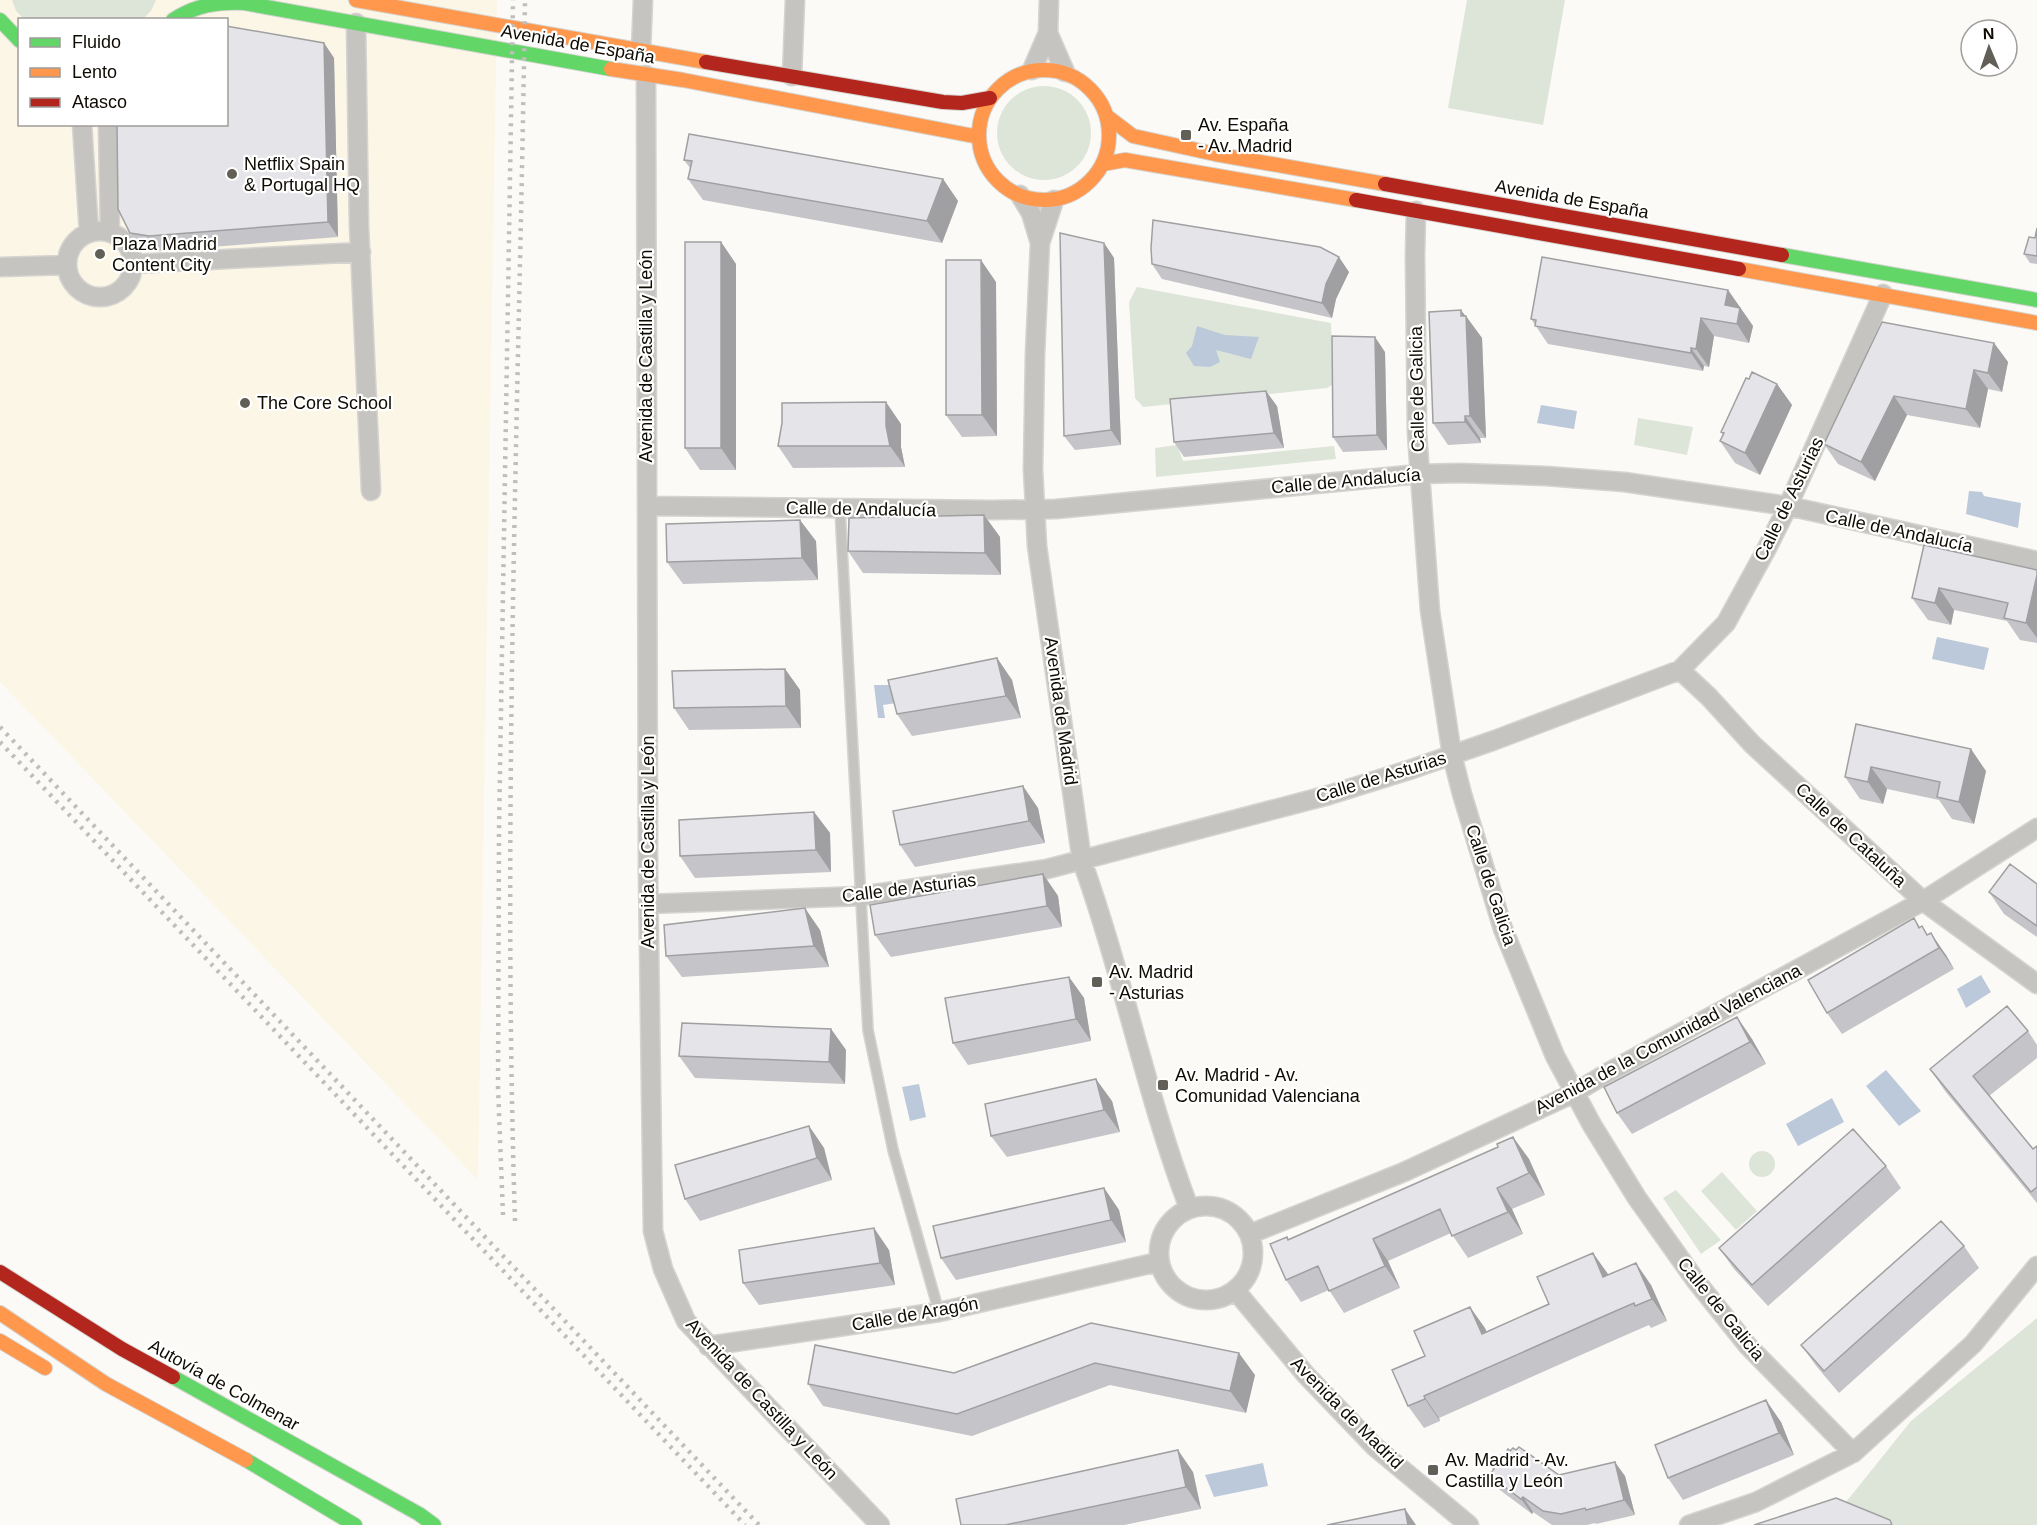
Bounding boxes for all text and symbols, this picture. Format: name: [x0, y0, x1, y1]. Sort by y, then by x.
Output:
legend: [18, 18, 228, 126]
north arrow: [1959, 18, 2019, 78]
street label: Avenida de España: [500, 21, 657, 68]
text: N: [1982, 25, 1995, 42]
text: Fluido: [72, 32, 121, 52]
text: Lento: [72, 62, 117, 82]
text: Atasco: [72, 92, 127, 112]
place label: Av. España - Av. Madrid: [1198, 115, 1292, 156]
marker: Av. España - Av. Madrid: [1179, 128, 1193, 142]
place label: Netflix Spain & Portugal HQ: [244, 154, 360, 195]
marker: Netflix Spain & Portugal HQ: [225, 167, 239, 181]
street label: Avenida de España: [1494, 176, 1651, 223]
place label: Plaza Madrid Content City: [112, 234, 217, 275]
marker: Plaza Madrid Content City: [93, 247, 107, 261]
street label: Avenida de Castilla y León: [636, 250, 656, 462]
street label: Calle de Galicia: [1406, 325, 1428, 452]
place label: The Core School: [257, 393, 392, 413]
marker: The Core School: [238, 396, 252, 410]
street label: Calle de Asturias: [1750, 434, 1828, 564]
street label: Calle de Andalucía: [1270, 464, 1423, 498]
street label: Calle de Andalucía: [786, 498, 937, 520]
street label: Calle de Andalucía: [1824, 506, 1975, 557]
street label: Avenida de Madrid: [1041, 635, 1081, 787]
street label: Avenida de Castilla y León: [638, 736, 658, 948]
street label: Calle de Asturias: [1313, 748, 1449, 806]
street label: Calle de Cataluña: [1792, 779, 1911, 892]
street label: Calle de Galicia: [1462, 822, 1520, 949]
street label: Calle de Asturias: [841, 870, 977, 906]
street label: Avenida de la Comunidad Valenciana: [1532, 960, 1805, 1118]
place label: Av. Madrid - Asturias: [1109, 962, 1193, 1003]
marker: Av. Madrid - Asturias: [1090, 975, 1104, 989]
place label: Av. Madrid - Av. Comunidad Valenciana: [1175, 1065, 1361, 1106]
marker: Av. Madrid - Av. Comunidad Valenciana: [1156, 1078, 1170, 1092]
street label: Calle de Galicia: [1674, 1254, 1769, 1365]
street label: Calle de Aragón: [850, 1293, 980, 1335]
street label: Avenida de Castilla y León: [682, 1314, 842, 1484]
street label: Autovía de Colmenar: [145, 1335, 303, 1435]
street label: Avenida de Madrid: [1287, 1353, 1407, 1473]
place label: Av. Madrid - Av. Castilla y León: [1445, 1450, 1569, 1491]
marker: Av. Madrid - Av. Castilla y León: [1426, 1463, 1440, 1477]

